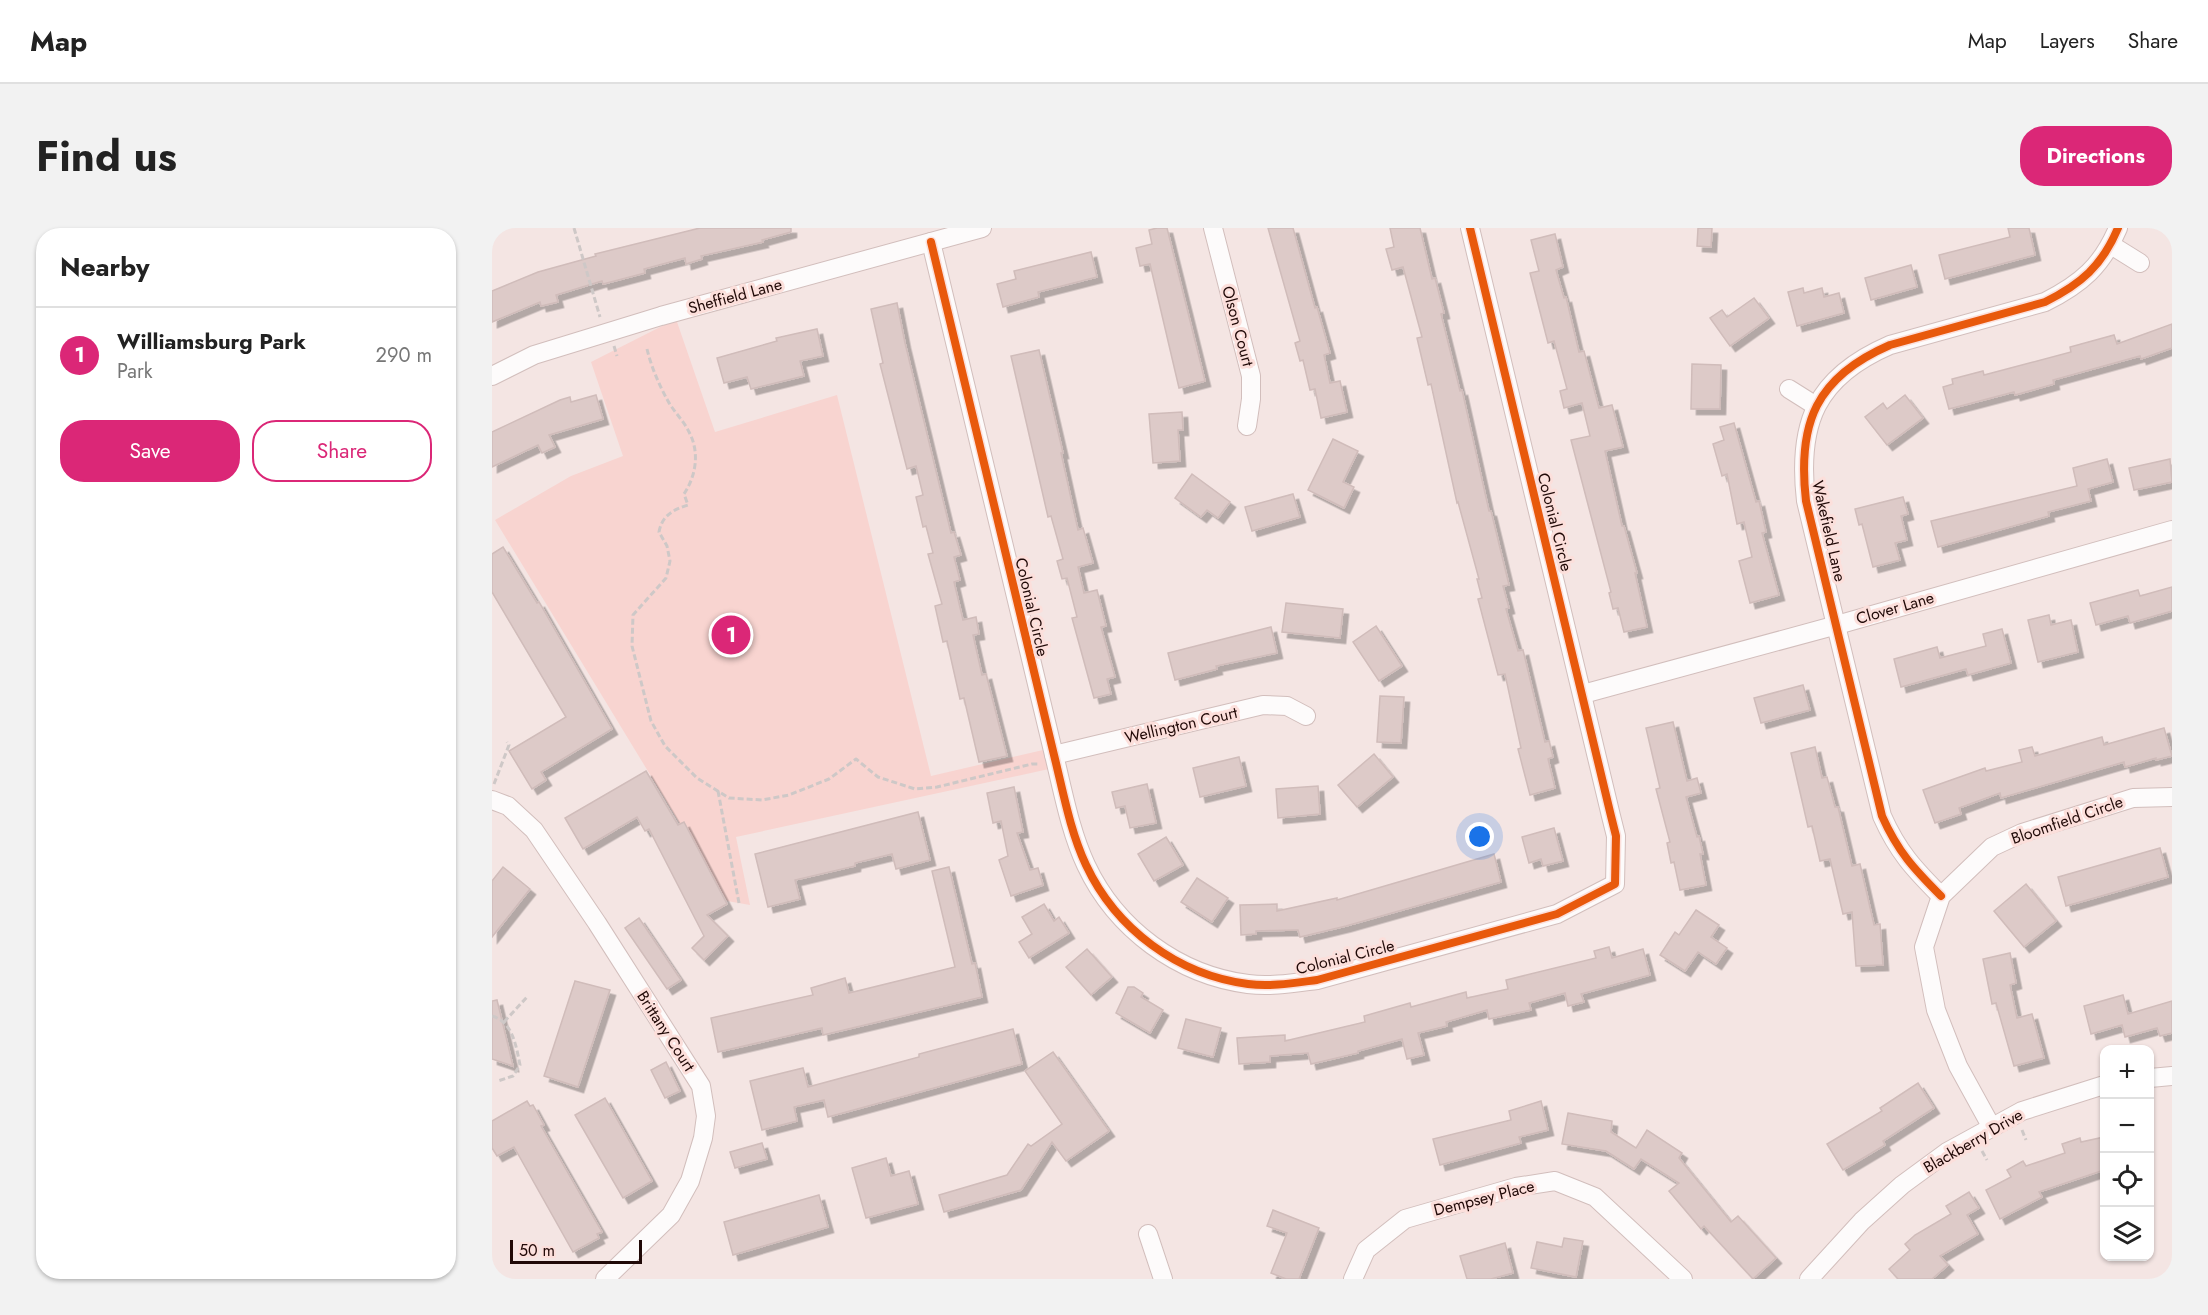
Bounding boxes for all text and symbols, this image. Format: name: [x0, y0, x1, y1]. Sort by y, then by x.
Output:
text: Map: [30, 21, 87, 62]
text: Map: [1968, 26, 2007, 56]
text: Layers: [2040, 26, 2095, 56]
text: Share: [2128, 26, 2178, 56]
text: Find us: [36, 126, 177, 187]
button: Directions: [2020, 126, 2172, 186]
text: Nearby: [60, 248, 149, 286]
street label: Sheffield Lane: [686, 272, 784, 320]
street label: Olson Court: [1216, 283, 1260, 369]
text: Williamsburg Park: [117, 325, 306, 357]
text: 1: [74, 341, 85, 370]
text: 290 m: [376, 341, 432, 370]
text: Park: [117, 357, 153, 386]
button: Save: [60, 420, 240, 482]
button: Share: [252, 420, 432, 482]
street label: Colonial Circle: [1532, 470, 1578, 574]
street label: Wakefield Lane: [1806, 478, 1852, 584]
street label: Colonial Circle: [1009, 555, 1055, 659]
street label: Clover Lane: [1853, 586, 1937, 630]
pin: 1: [712, 612, 750, 658]
street label: Wellington Court: [1122, 701, 1240, 749]
street label: Bloomfield Circle: [2008, 790, 2126, 850]
your location: [1465, 822, 1494, 851]
street label: Colonial Circle: [1293, 934, 1397, 980]
street label: Brittany Court: [631, 986, 701, 1076]
map controls: [2100, 1045, 2154, 1261]
button: +: [2100, 1045, 2154, 1099]
button: −: [2100, 1099, 2154, 1153]
street label: Blackberry Drive: [1919, 1103, 2027, 1179]
button: locate: [2100, 1153, 2154, 1207]
street label: Dempsey Place: [1431, 1174, 1537, 1222]
button: layers: [2100, 1207, 2154, 1261]
scale bar: [510, 1237, 642, 1264]
text: 50 m: [519, 1239, 555, 1262]

